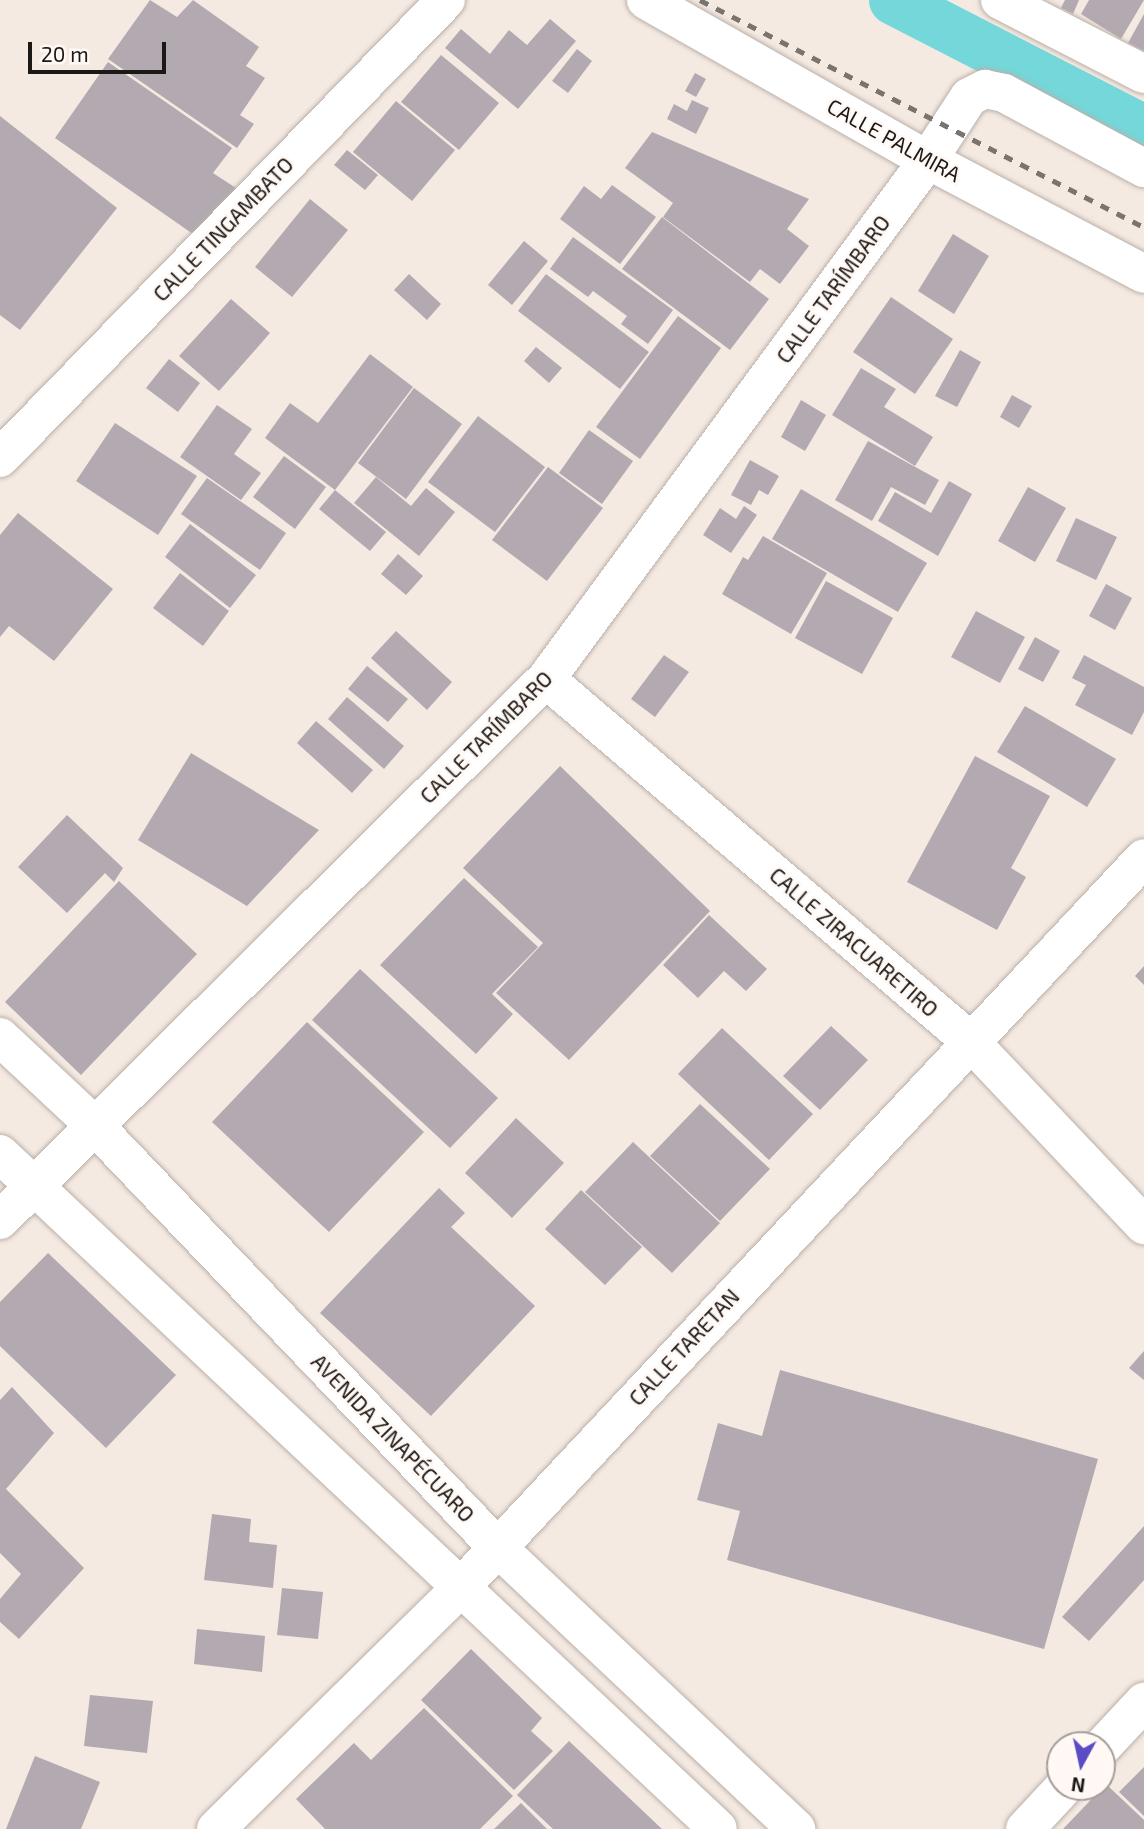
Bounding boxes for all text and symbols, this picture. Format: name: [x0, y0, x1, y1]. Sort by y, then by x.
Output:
scale bar: [32, 28, 170, 72]
text: 20 m: [41, 41, 89, 66]
street label: CALLE PALMIRA: [823, 93, 965, 187]
street label: CALLE TINGAMBATO: [148, 152, 298, 306]
street label: CALLE TARÍMBARO: [771, 210, 895, 368]
street label: CALLE TARÍMBARO: [414, 665, 558, 809]
street label: CALLE ZIRACUARETIRO: [765, 862, 943, 1022]
street label: CALLE TARETAN: [623, 1283, 745, 1411]
street label: AVENIDA ZINAPÉCUARO: [306, 1349, 480, 1527]
north arrow: [1046, 1731, 1116, 1801]
text: N: [1070, 1773, 1087, 1798]

